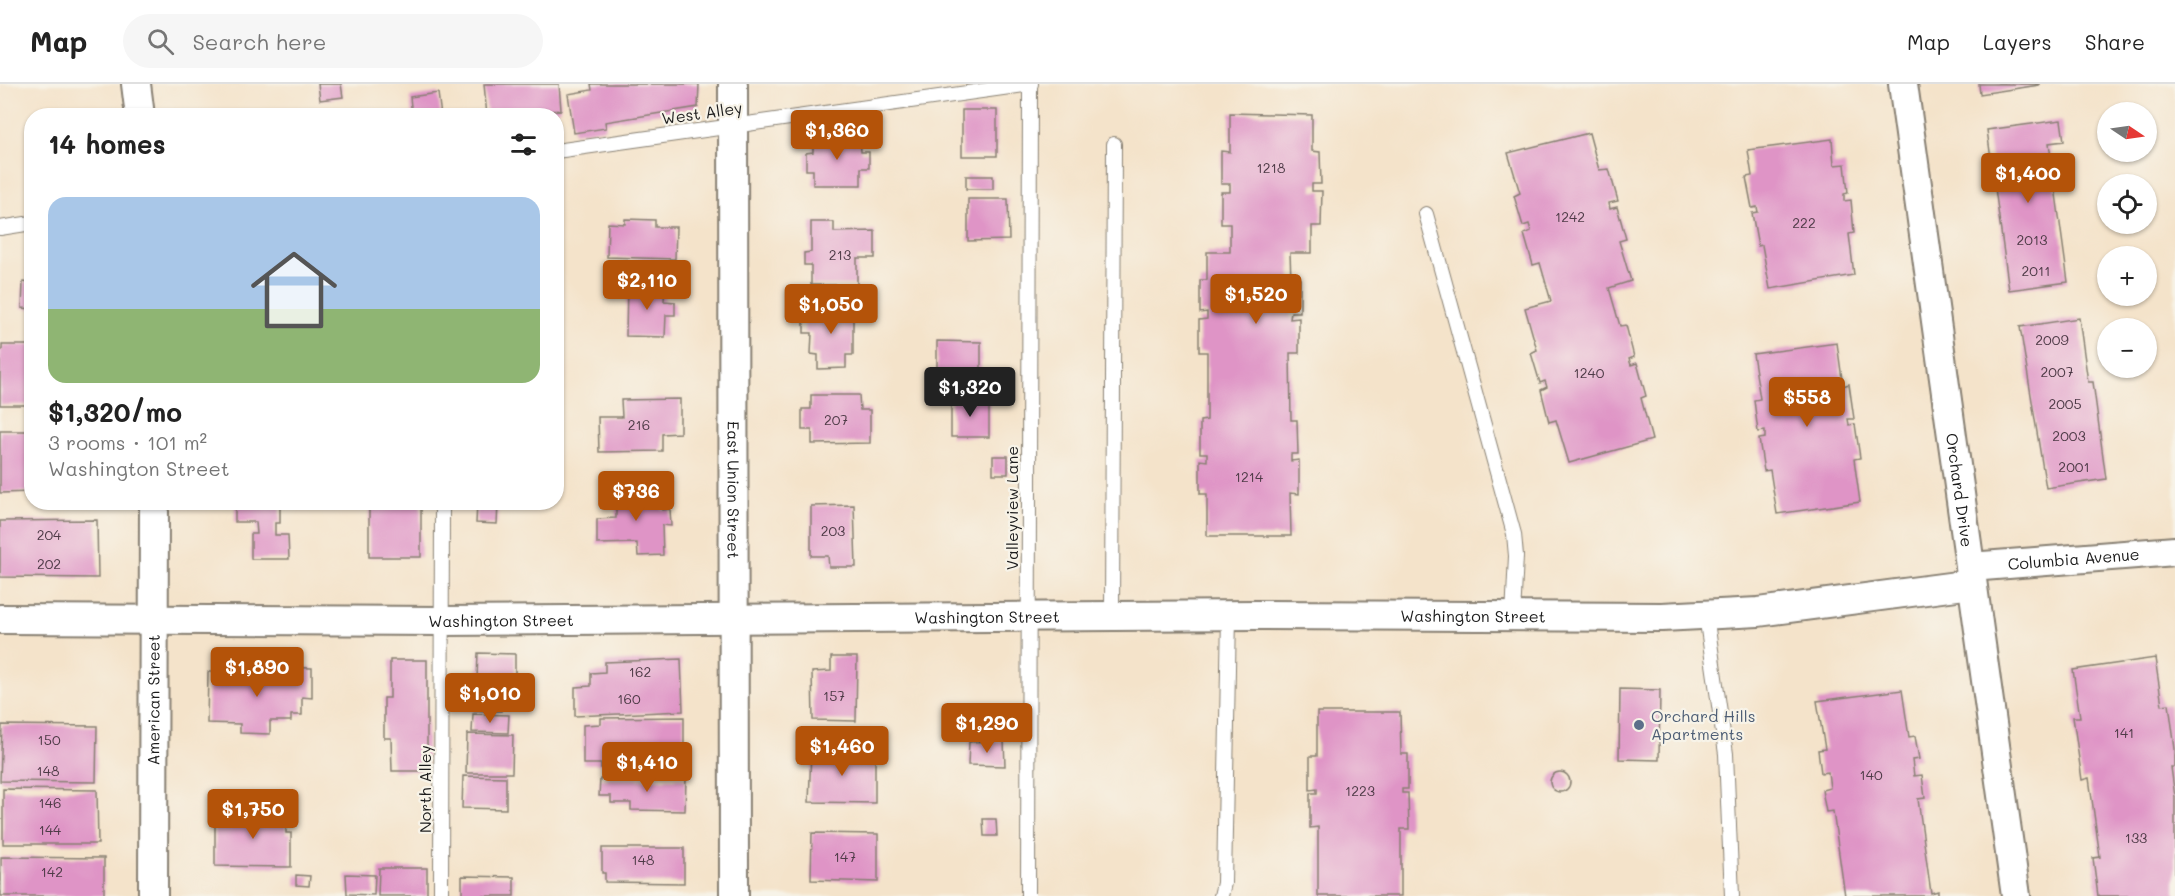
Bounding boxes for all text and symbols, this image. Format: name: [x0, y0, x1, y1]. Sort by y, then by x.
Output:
search box: [123, 14, 543, 68]
text: Map: [30, 23, 87, 59]
icon: search: [144, 25, 177, 58]
text: Search here: [192, 27, 326, 56]
text: Map: [1907, 28, 1950, 55]
text: Layers: [1983, 28, 2052, 55]
text: Share: [2085, 28, 2145, 55]
street label: West Alley: [660, 96, 744, 129]
north arrow: [2097, 102, 2157, 162]
map controls: [2097, 102, 2157, 378]
pin: $1,360: [788, 110, 886, 161]
text: $1,360: [805, 116, 869, 142]
text: 14 homes: [48, 127, 166, 161]
icon: filters: [507, 128, 540, 161]
pin: $1,400: [1979, 153, 2077, 204]
house number: 1218: [1257, 158, 1285, 177]
text: $1,400: [1995, 159, 2061, 185]
button: locate: [2097, 174, 2157, 234]
house number: 1242: [1555, 207, 1585, 226]
house number: 222: [1792, 213, 1816, 232]
house number: 2013: [2017, 230, 2047, 249]
icon: home: [240, 236, 348, 344]
house number: 213: [829, 245, 851, 264]
button: +: [2097, 246, 2157, 306]
pin: $2,110: [598, 260, 696, 311]
house number: 2011: [2022, 261, 2050, 280]
text: $2,110: [617, 266, 677, 292]
pin: $1,520: [1207, 274, 1305, 325]
text: $1,520: [1224, 280, 1288, 306]
pin: $1,050: [782, 284, 880, 335]
text: $1,050: [799, 290, 863, 316]
button: −: [2097, 318, 2157, 378]
house number: 2009: [2035, 330, 2069, 349]
house number: 2007: [2041, 362, 2074, 381]
house number: 1240: [1574, 363, 1605, 382]
pin: $1,320: [921, 367, 1019, 418]
text: $1,320: [938, 373, 1002, 399]
pin: $558: [1771, 377, 1843, 428]
text: $558: [1783, 383, 1831, 409]
house number: 2005: [2048, 394, 2082, 413]
text: $1,320/mo: [48, 395, 182, 429]
house number: 207: [824, 410, 848, 429]
house number: 216: [628, 415, 650, 434]
street label: East Union Street: [723, 421, 745, 559]
house number: 2003: [2052, 426, 2086, 445]
text: 3 rooms · 101 m²: [48, 429, 207, 455]
street label: Orchard Drive: [1942, 432, 1978, 548]
street label: Valleyview Lane: [1001, 446, 1022, 570]
text: Washington Street: [48, 455, 230, 481]
house number: 2001: [2058, 457, 2090, 476]
house number: 1214: [1235, 467, 1264, 486]
pin: $736: [600, 471, 672, 522]
text: $736: [612, 477, 660, 503]
house number: 203: [821, 521, 845, 540]
house number: 204: [37, 525, 62, 544]
street label: Columbia Avenue: [2007, 543, 2140, 574]
house number: 202: [37, 554, 61, 573]
street label: Washington Street: [914, 605, 1060, 628]
street label: Washington Street: [1400, 605, 1546, 626]
street label: Washington Street: [428, 609, 574, 631]
street label: American Street: [142, 634, 164, 766]
pin: $1,890: [208, 647, 306, 698]
text: $1,890: [225, 653, 289, 679]
house number: 162: [629, 662, 651, 681]
pin: $1,010: [441, 673, 539, 724]
text: $1,010: [459, 679, 521, 705]
house number: 157: [823, 686, 845, 705]
house number: 160: [617, 689, 641, 708]
pin: $1,290: [938, 703, 1036, 754]
place label: Orchard Hills Apartments: [1651, 705, 1756, 744]
text: $1,290: [955, 709, 1019, 735]
marker: Orchard Hills Apartments: [1632, 718, 1646, 732]
house number: 141: [2114, 723, 2134, 742]
pin: $1,460: [793, 726, 891, 777]
house number: 150: [37, 730, 61, 749]
text: $1,460: [810, 732, 875, 758]
pin: $1,410: [598, 742, 696, 793]
street label: North Alley: [414, 745, 435, 833]
text: $1,410: [616, 748, 678, 774]
house number: 148: [37, 761, 59, 780]
house number: 140: [1859, 765, 1883, 784]
house number: 1223: [1345, 781, 1375, 800]
pin: $1,750: [204, 789, 302, 840]
house number: 146: [39, 793, 61, 812]
text: $1,750: [221, 795, 285, 821]
house number: 144: [39, 820, 62, 839]
house number: 133: [2125, 828, 2147, 847]
house number: 147: [834, 847, 856, 866]
house number: 148: [632, 850, 654, 869]
house number: 142: [41, 862, 63, 881]

